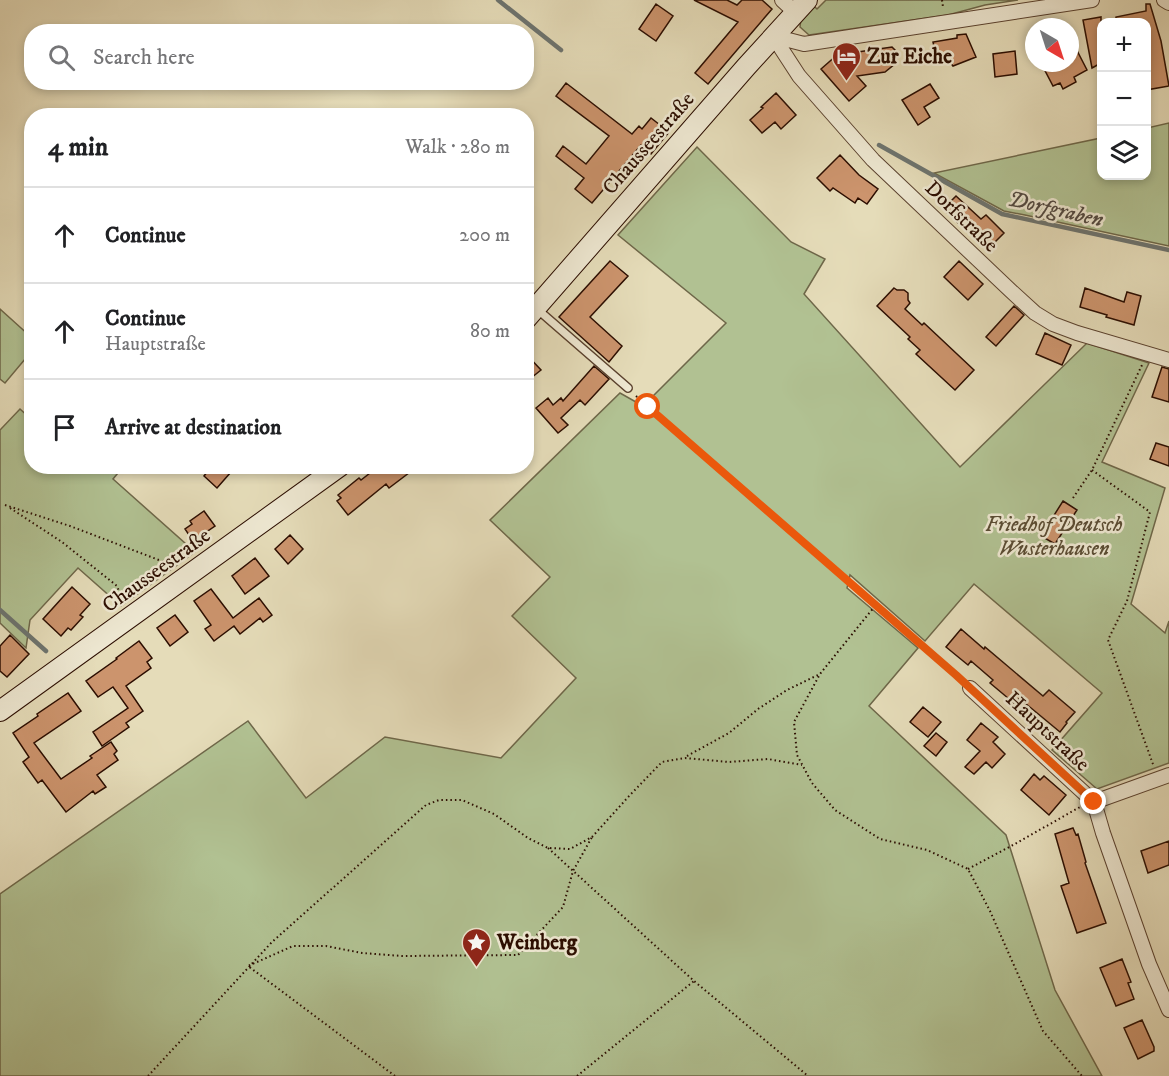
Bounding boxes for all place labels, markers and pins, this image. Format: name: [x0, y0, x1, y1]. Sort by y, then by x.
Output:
hotel icon: Zur Eiche: [830, 40, 862, 82]
place label: Zur Eiche: [867, 44, 952, 70]
place icon: Weinberg: [460, 926, 492, 968]
place label: Weinberg: [496, 930, 578, 956]

